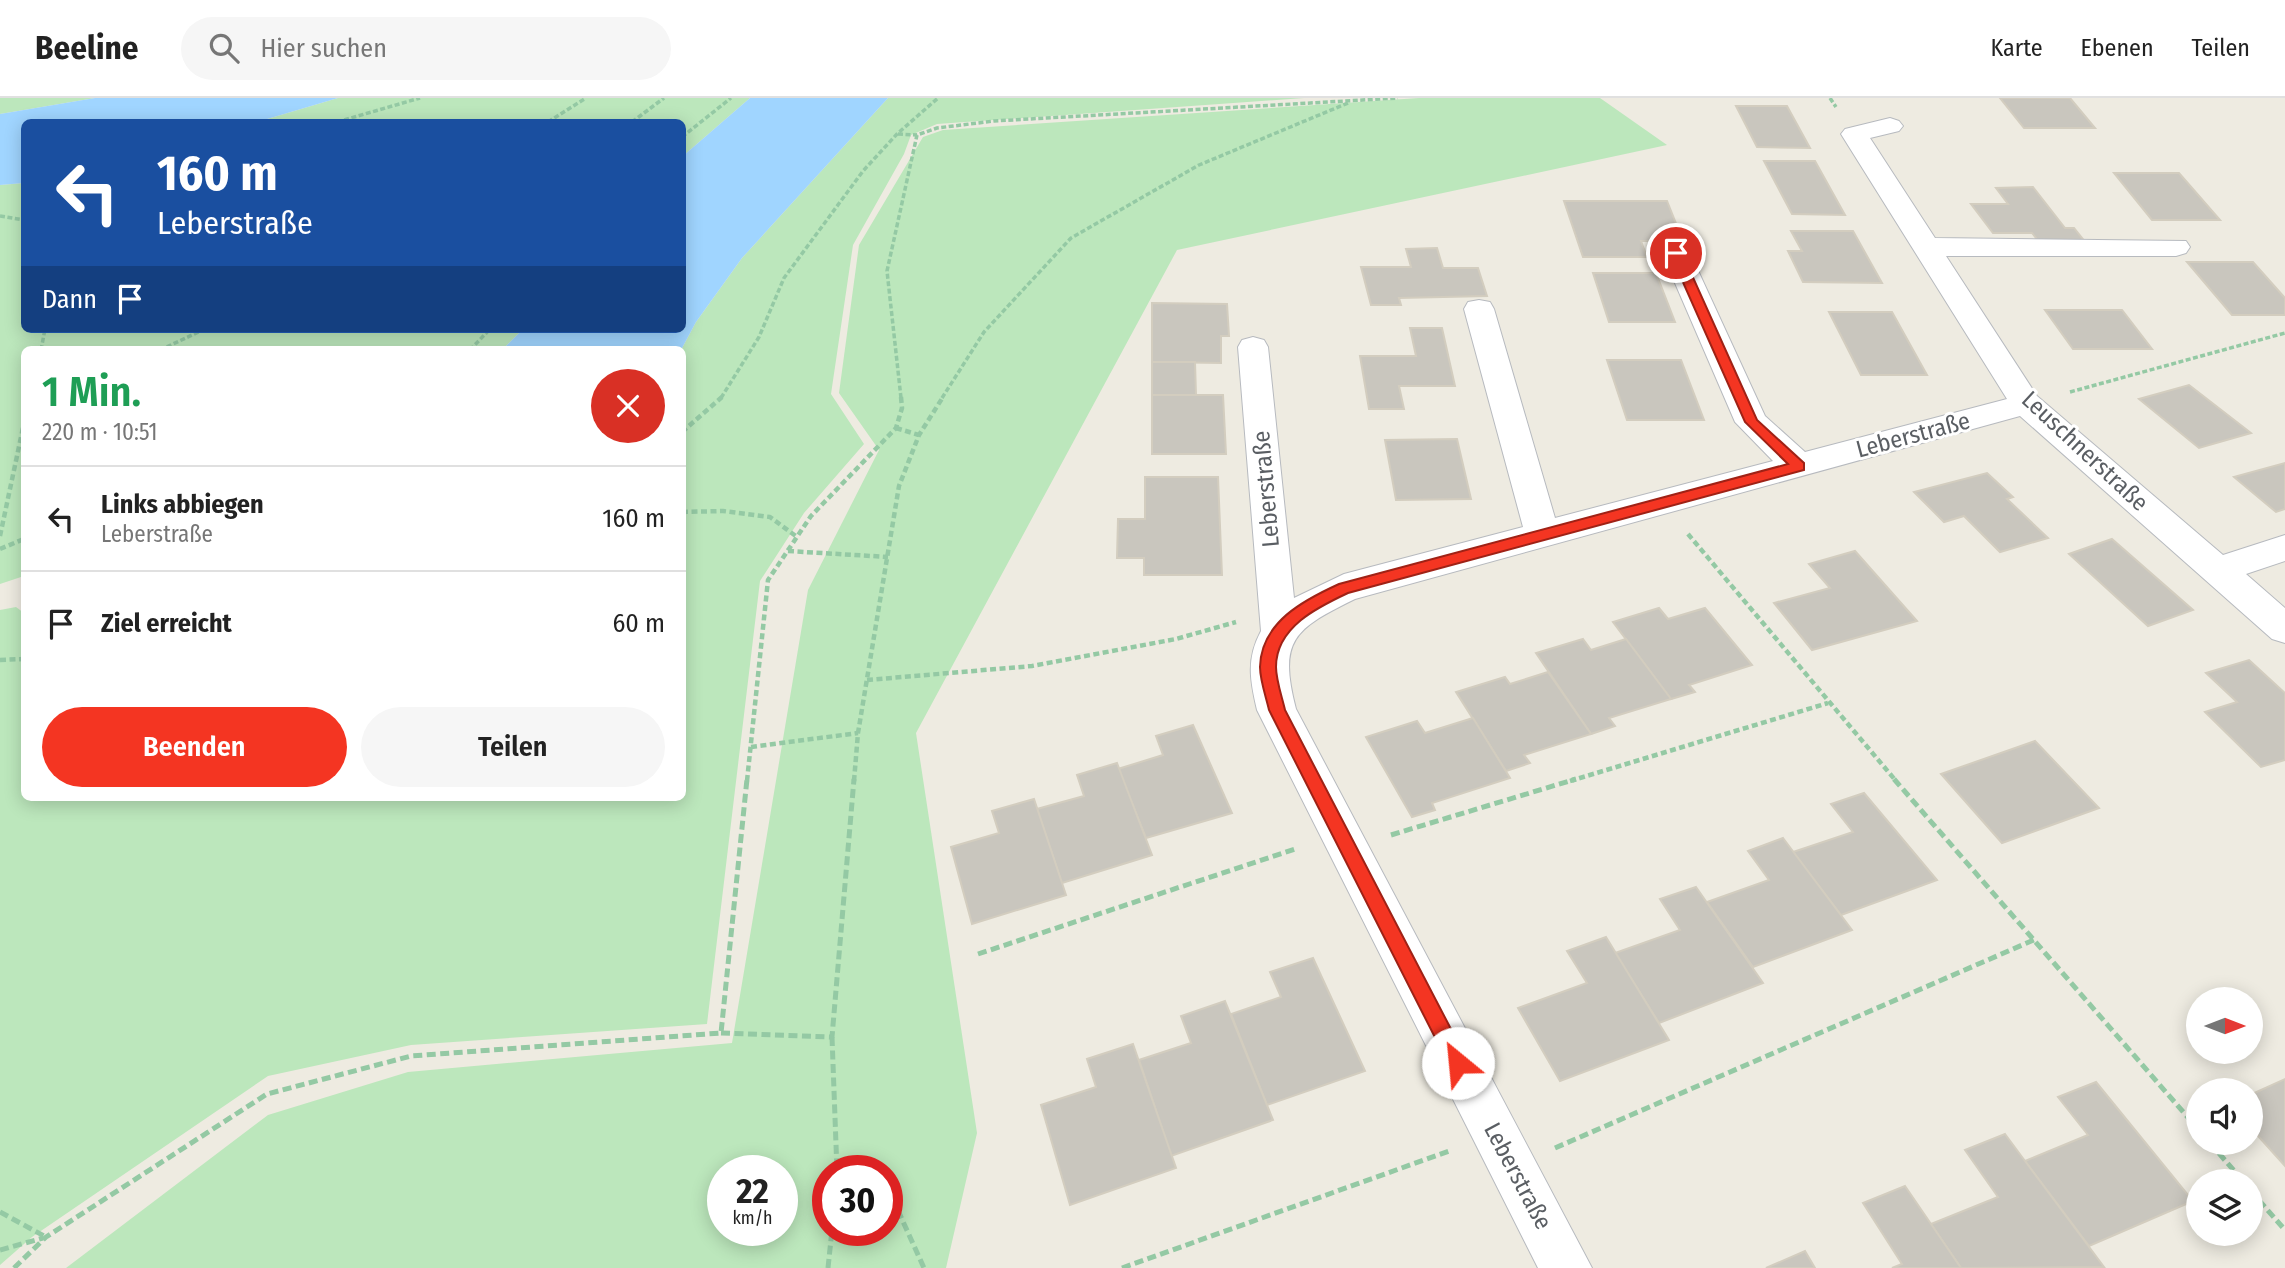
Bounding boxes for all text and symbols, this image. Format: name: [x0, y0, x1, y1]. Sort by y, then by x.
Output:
search box: [181, 17, 671, 80]
text: Beeline: [35, 28, 139, 68]
icon: search: [205, 29, 243, 67]
text: Hier suchen: [261, 33, 387, 64]
text: Karte: [1991, 34, 2043, 62]
text: Ebenen: [2081, 34, 2154, 62]
text: Teilen: [2192, 34, 2250, 62]
text: 160 m: [157, 144, 278, 203]
icon: left: [42, 147, 133, 238]
text: Leberstraße: [157, 204, 313, 242]
pin: [1646, 223, 1706, 283]
icon: arrive: [1657, 234, 1695, 272]
icon: arrive: [111, 280, 149, 318]
text: Dann: [42, 284, 97, 315]
text: 1 Min.: [42, 367, 141, 417]
button: close: [591, 369, 665, 443]
street label: Leuschnerstraße: [2016, 385, 2154, 517]
street label: Leberstraße: [1853, 406, 1973, 464]
text: 220 m · 10:51: [42, 418, 157, 446]
street label: Leberstraße: [1247, 430, 1285, 548]
text: Links abbiegen: [101, 489, 264, 520]
icon: left: [42, 500, 80, 538]
text: 160 m: [602, 503, 665, 534]
text: Leberstraße: [101, 520, 213, 548]
icon: arrive: [42, 605, 80, 643]
text: Ziel erreicht: [101, 608, 232, 639]
text: 60 m: [612, 608, 665, 639]
button: Beenden: [42, 707, 347, 787]
button: Teilen: [361, 707, 665, 787]
north arrow: [2186, 987, 2263, 1064]
map controls: [2186, 987, 2263, 1246]
position arrow: [1421, 1026, 1495, 1100]
button: sound: [2186, 1078, 2263, 1155]
street label: Leberstraße: [1478, 1118, 1558, 1234]
speed limit sign: 30: [812, 1155, 903, 1246]
button: layers: [2186, 1169, 2263, 1246]
text: 22: [736, 1170, 769, 1212]
text: km/h: [732, 1207, 773, 1229]

